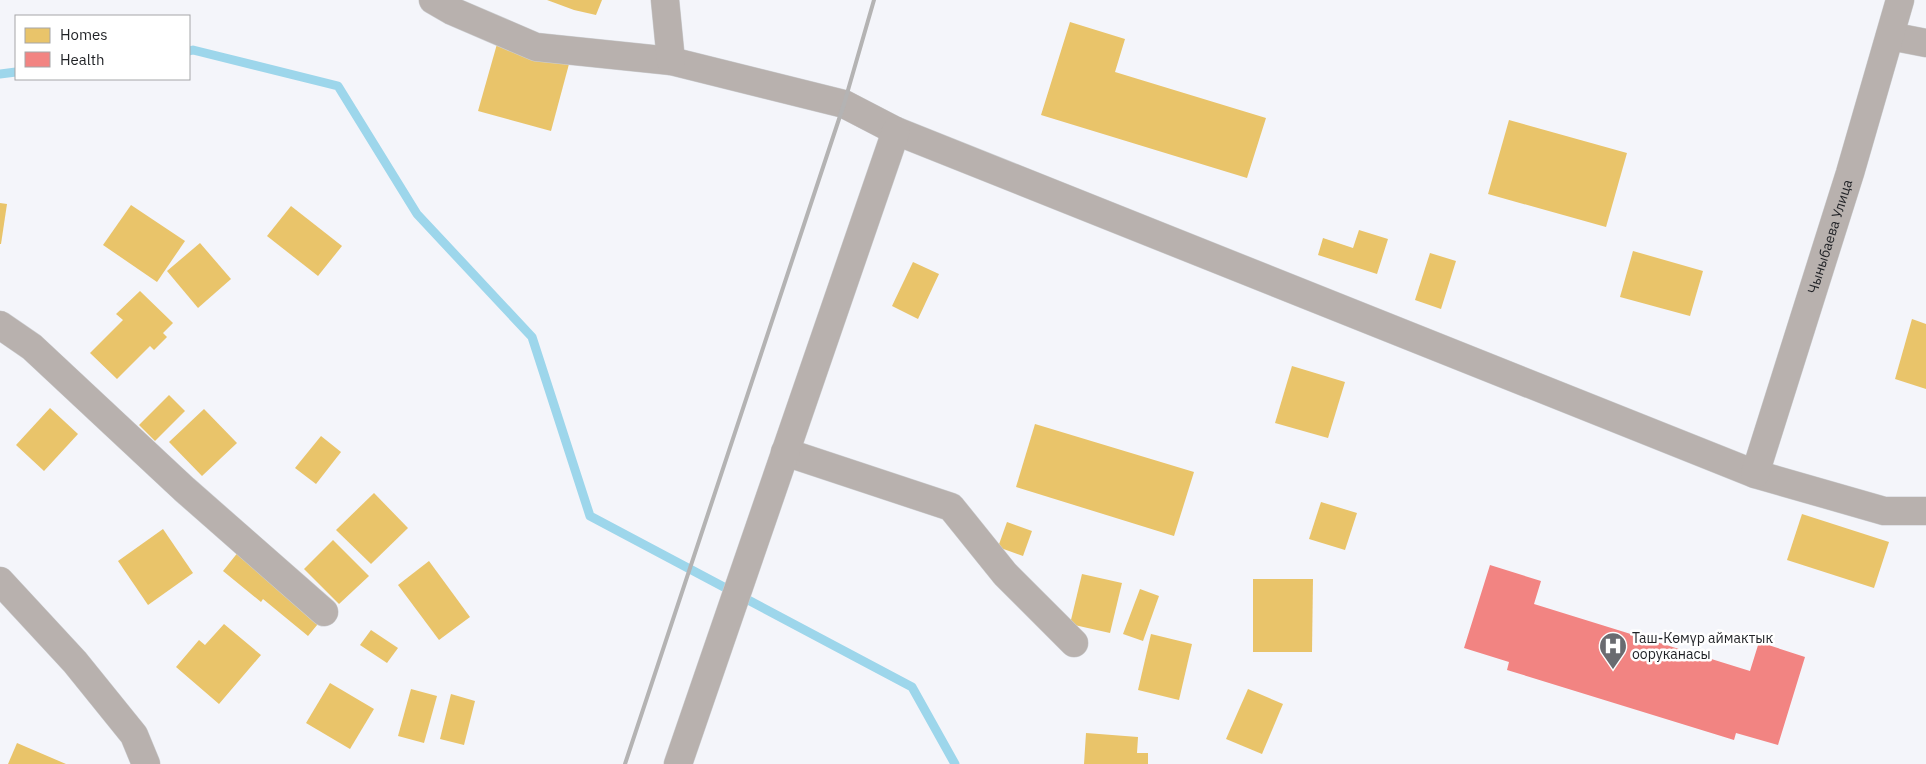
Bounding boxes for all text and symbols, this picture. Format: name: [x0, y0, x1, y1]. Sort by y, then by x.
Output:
legend: [15, 15, 190, 80]
text: Homes: [60, 25, 108, 44]
text: Health: [60, 50, 105, 69]
street label: Чыныбаева Улица: [1804, 177, 1857, 296]
place label: Таш-Көмүр аймактык ооруканасы: [1632, 629, 1773, 663]
hospital icon: Таш-Көмүр аймактык ооруканасы: [1598, 631, 1628, 670]

